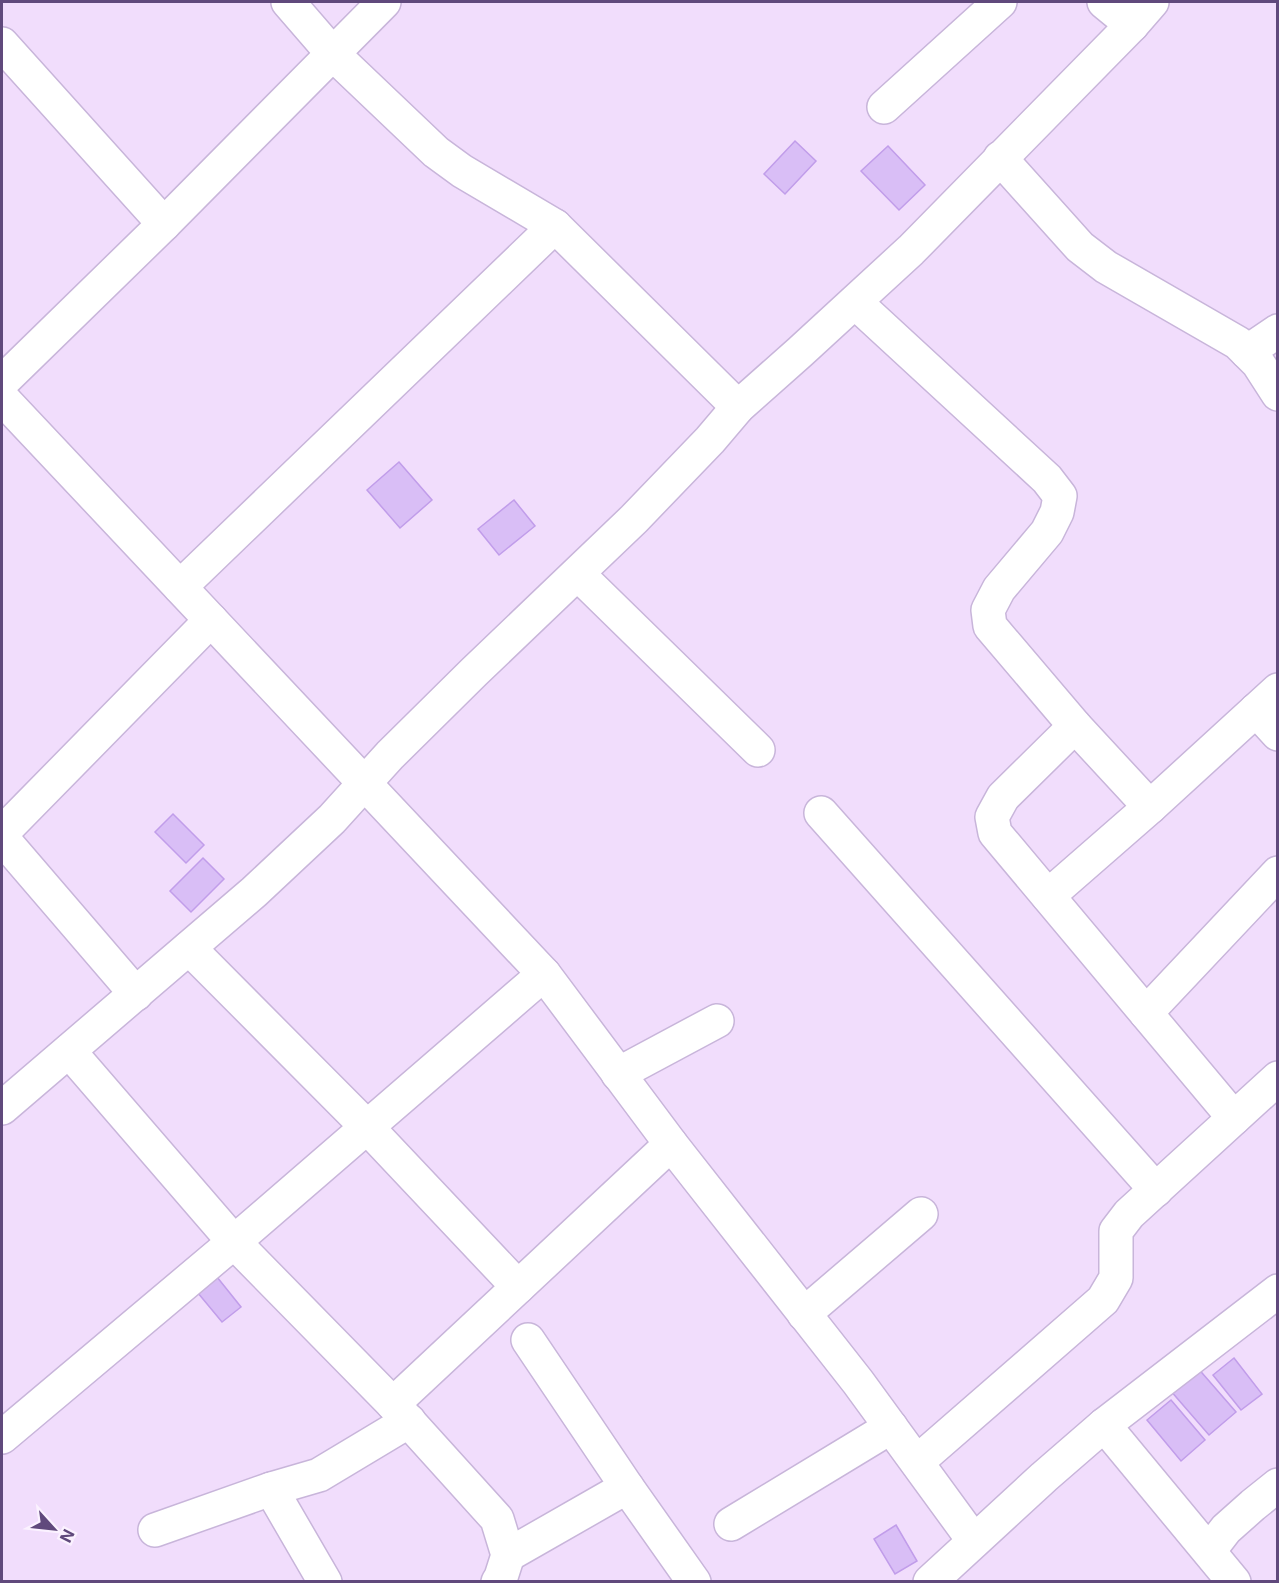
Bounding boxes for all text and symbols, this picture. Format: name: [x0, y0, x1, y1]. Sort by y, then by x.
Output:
north arrow: [24, 1499, 84, 1559]
text: N: [56, 1526, 79, 1546]

